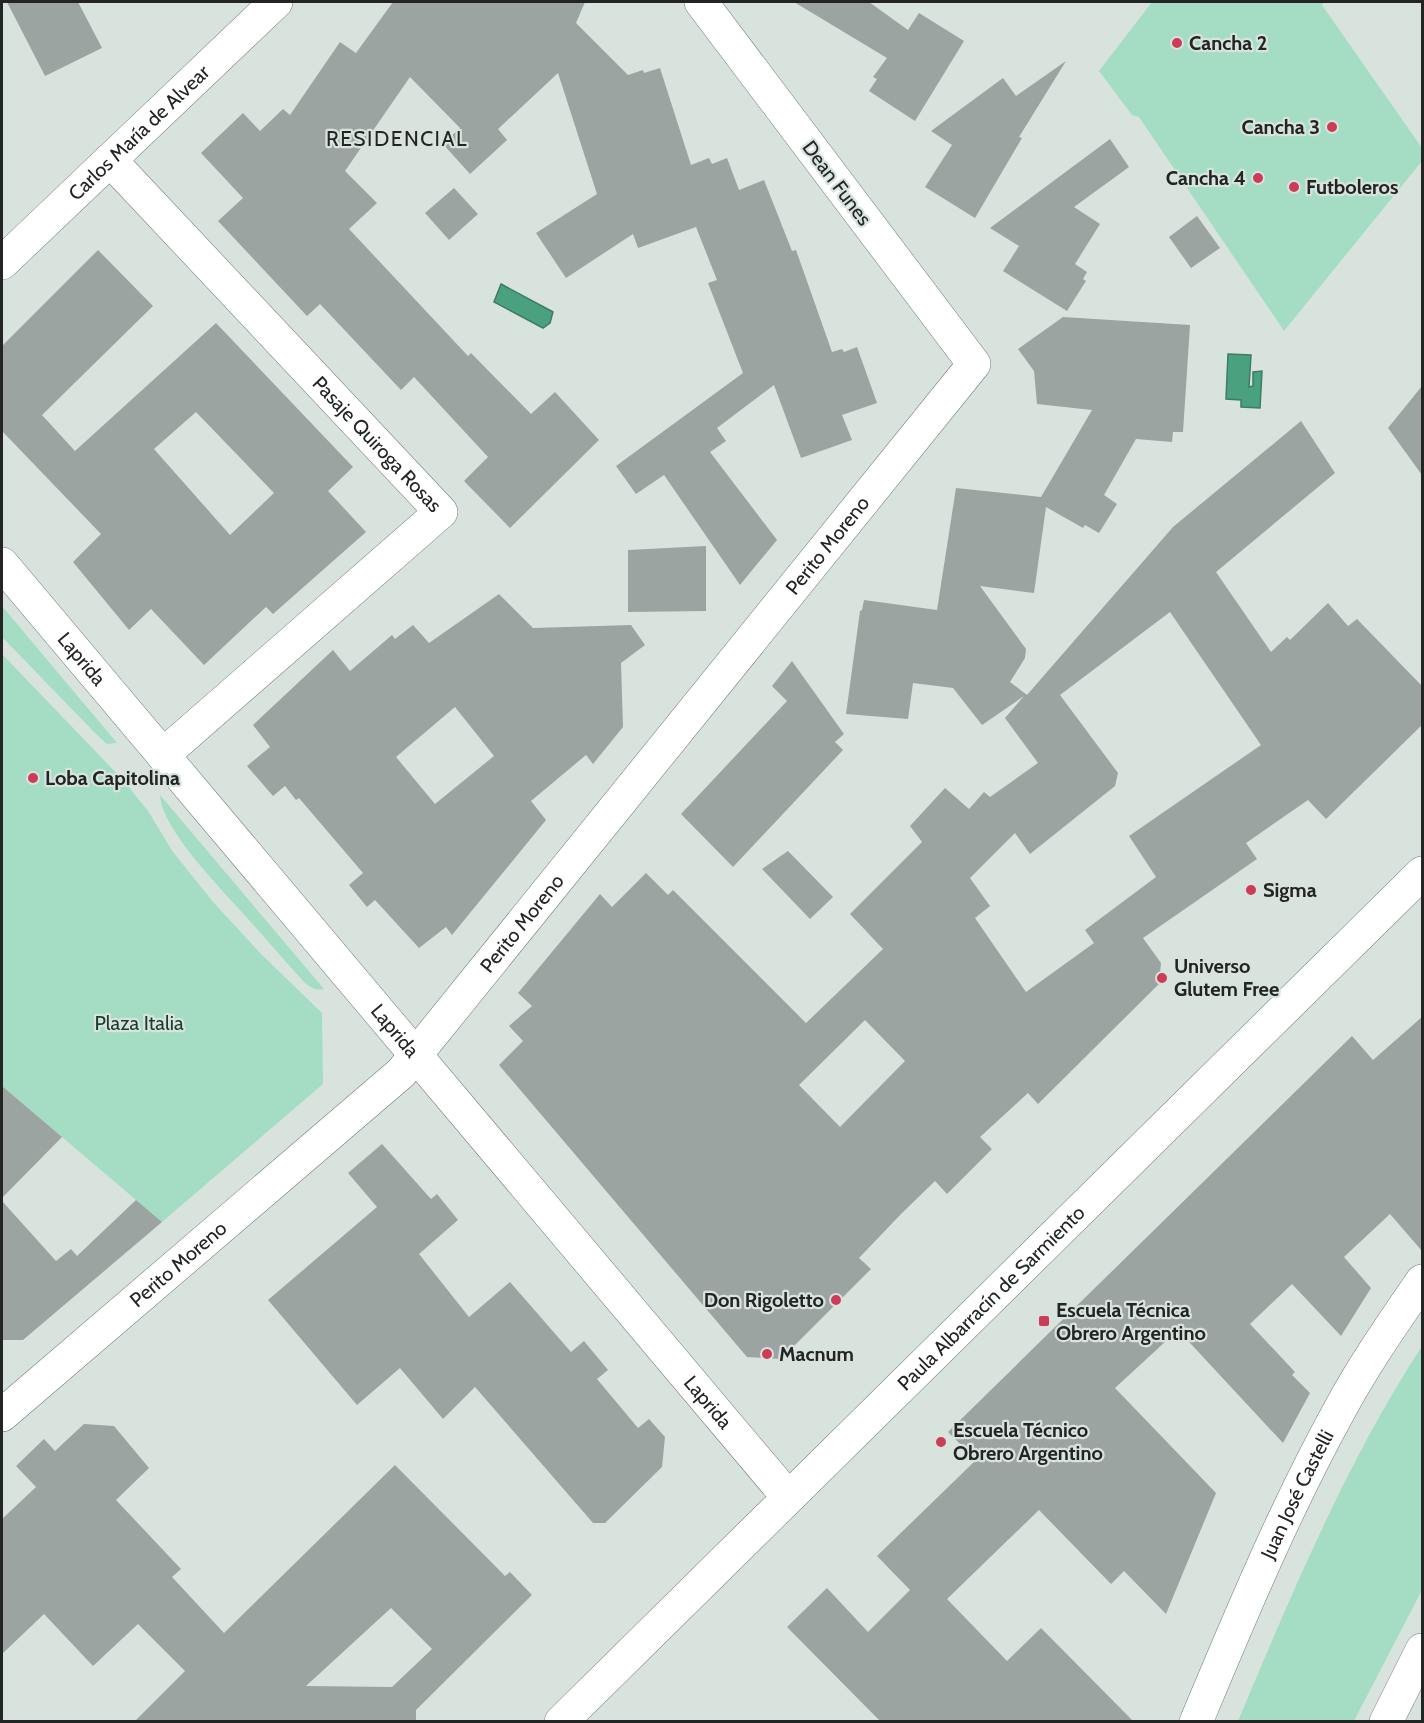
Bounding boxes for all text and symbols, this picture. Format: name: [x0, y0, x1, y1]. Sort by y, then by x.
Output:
place label: Cancha 2: [1189, 31, 1267, 55]
marker: Cancha 2: [1170, 36, 1184, 50]
street label: Carlos María de Alvear: [63, 59, 215, 205]
place label: Cancha 3: [1241, 115, 1320, 139]
marker: Cancha 3: [1325, 120, 1339, 134]
district label: RESIDENCIAL: [326, 126, 468, 151]
street label: Dean Funes: [797, 136, 877, 230]
place label: Cancha 4: [1166, 166, 1246, 190]
marker: Cancha 4: [1251, 171, 1265, 185]
place label: Futboleros: [1306, 175, 1398, 199]
marker: Futboleros: [1287, 180, 1301, 194]
street label: Pasaje Quiroga Rosas: [308, 371, 447, 517]
street label: Perito Moreno: [781, 491, 874, 599]
street label: Laprida: [53, 627, 111, 691]
place label: Loba Capitolina: [45, 766, 180, 790]
marker: Loba Capitolina: [26, 771, 40, 785]
street label: Perito Moreno: [475, 869, 569, 977]
place label: Sigma: [1263, 878, 1317, 902]
marker: Sigma: [1244, 883, 1258, 897]
place label: Universo Glutem Free: [1174, 954, 1279, 1001]
marker: Universo Glutem Free: [1155, 971, 1169, 985]
street label: Laprida: [366, 999, 424, 1062]
park label: Plaza Italia: [95, 1011, 184, 1035]
street label: Paula Albarracín de Sarmiento: [893, 1201, 1090, 1395]
street label: Perito Moreno: [125, 1216, 231, 1312]
place label: Don Rigoletto: [704, 1288, 824, 1312]
marker: Don Rigoletto: [829, 1293, 843, 1307]
place label: Escuela Técnica Obrero Argentino: [1056, 1298, 1206, 1345]
marker: Escuela Técnica Obrero Argentino: [1037, 1314, 1051, 1328]
place label: Macnum: [779, 1342, 854, 1366]
marker: Macnum: [760, 1347, 774, 1361]
street label: Laprida: [679, 1371, 738, 1434]
place label: Escuela Técnico Obrero Argentino: [953, 1418, 1103, 1465]
street label: Juan José Castelli: [1255, 1426, 1339, 1564]
marker: Escuela Técnico Obrero Argentino: [934, 1435, 948, 1449]

